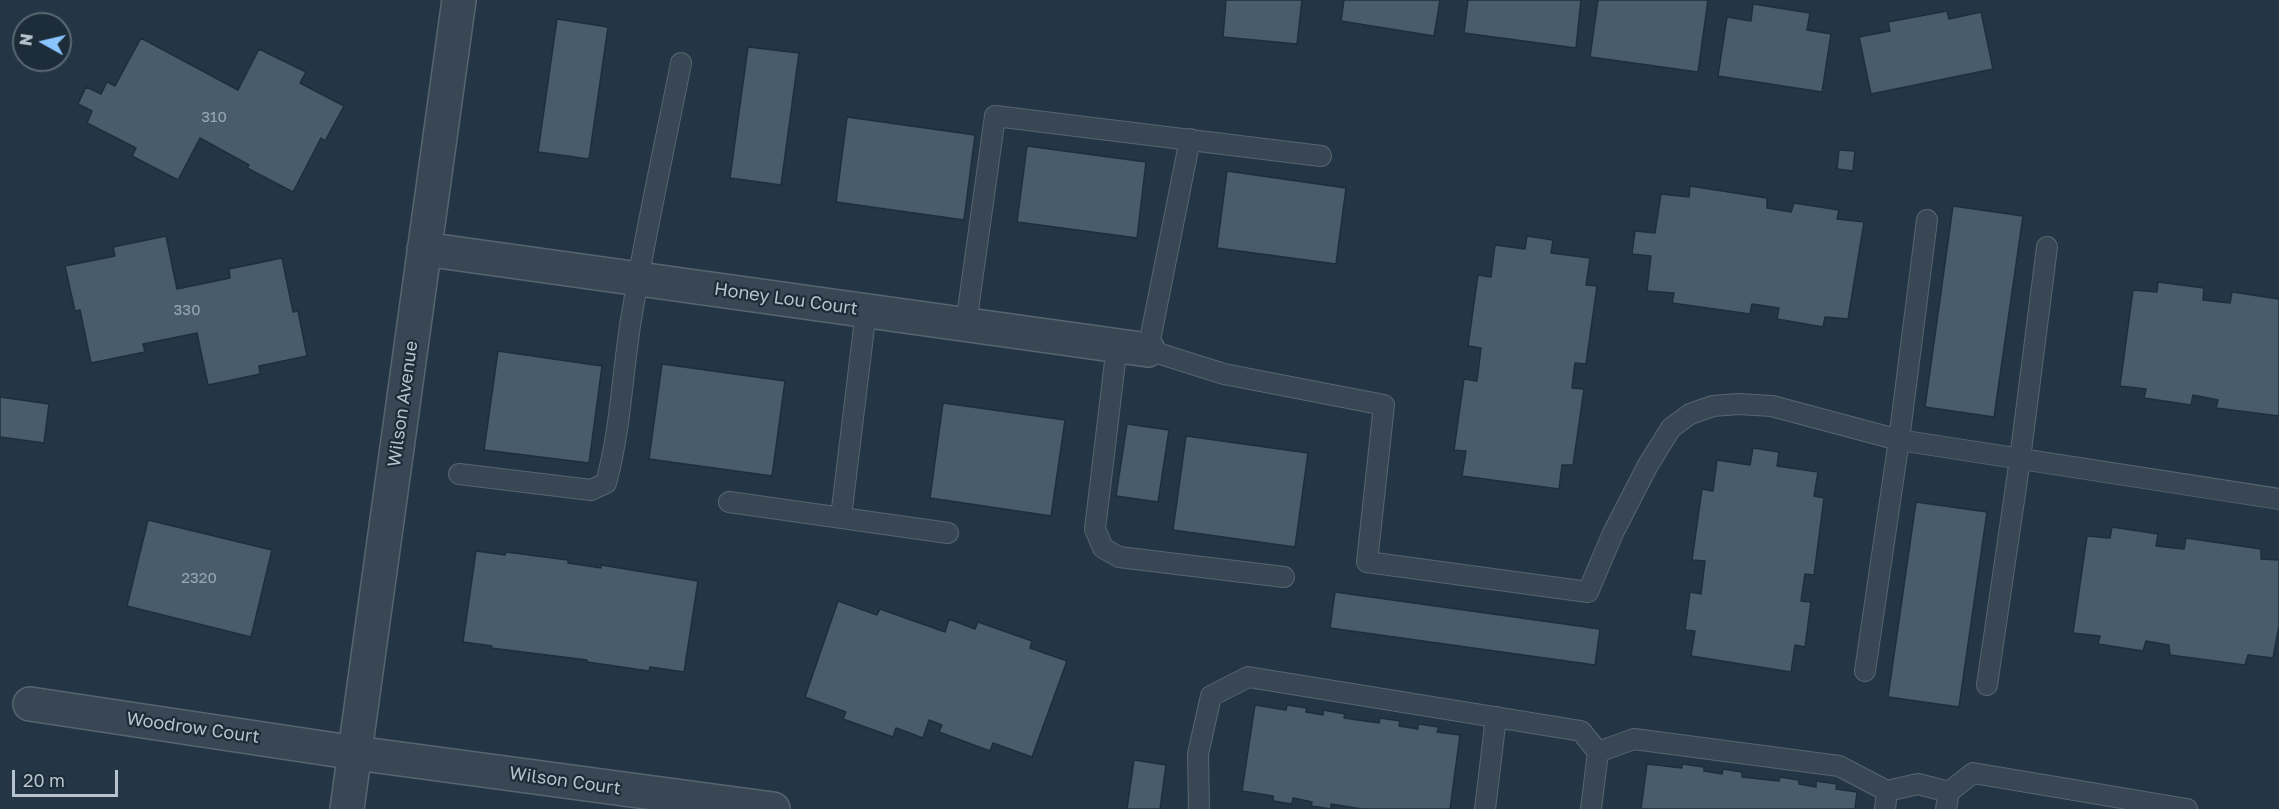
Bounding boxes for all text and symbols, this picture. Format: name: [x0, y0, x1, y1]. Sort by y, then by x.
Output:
north arrow: [12, 12, 72, 72]
text: N: [15, 32, 37, 47]
house number: 310: [201, 108, 227, 126]
street label: Honey Lou Court: [713, 278, 859, 320]
house number: 330: [174, 301, 200, 319]
street label: Wilson Avenue: [383, 339, 423, 469]
house number: 2320: [181, 569, 217, 587]
street label: Woodrow Court: [125, 708, 261, 748]
scale bar: [15, 758, 122, 796]
street label: Wilson Court: [508, 762, 622, 800]
text: 20 m: [23, 769, 65, 791]

